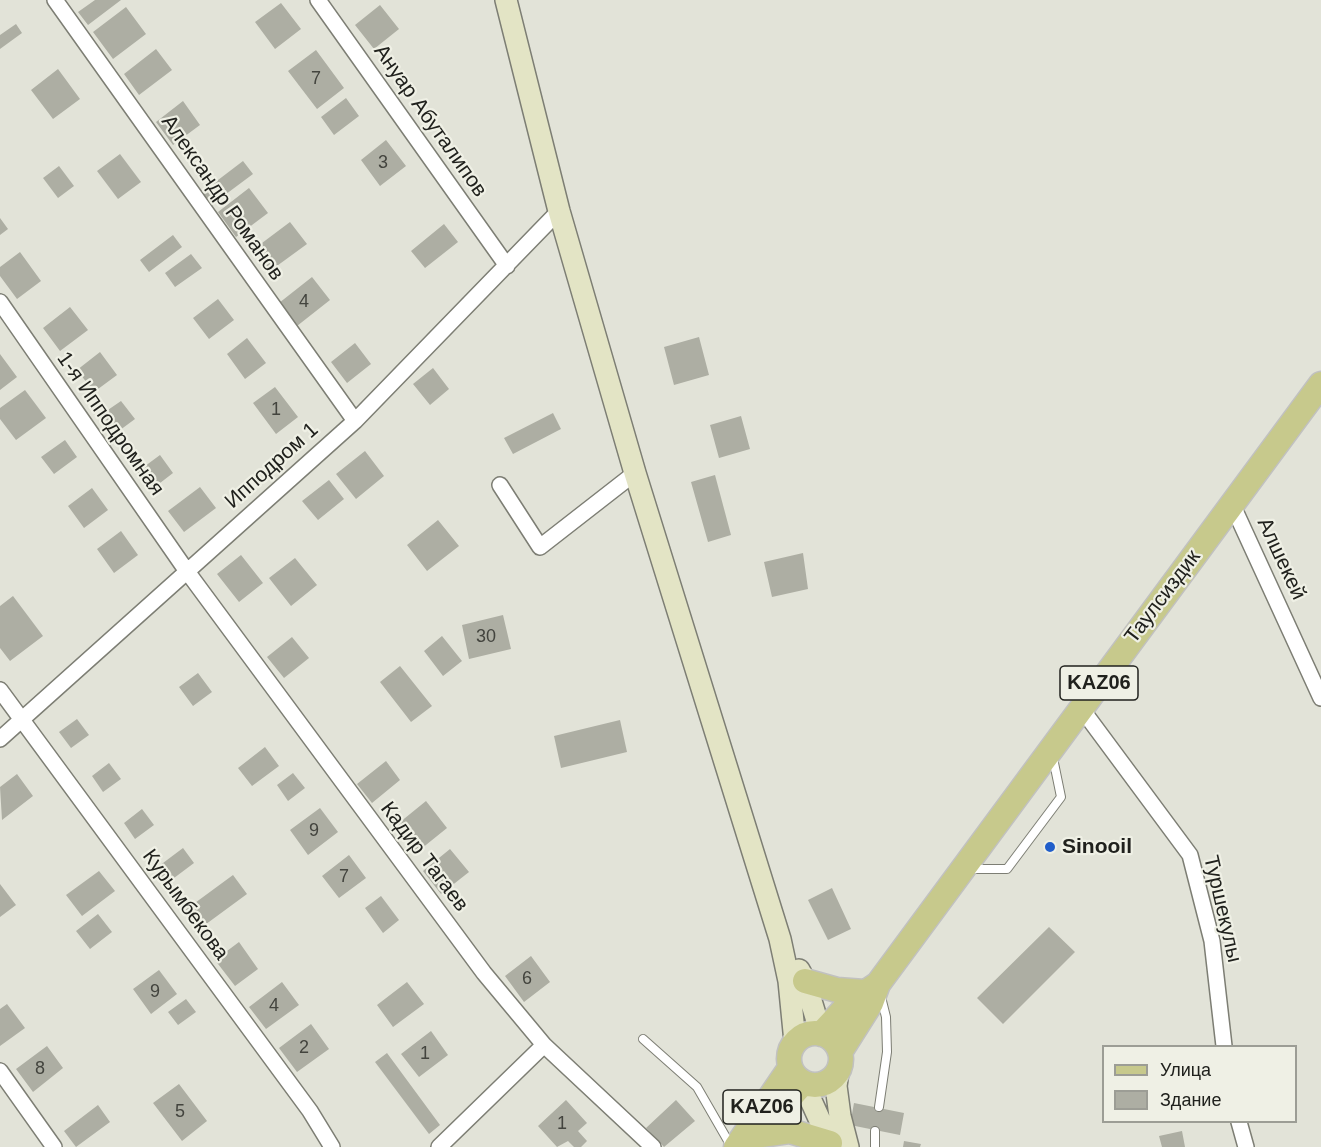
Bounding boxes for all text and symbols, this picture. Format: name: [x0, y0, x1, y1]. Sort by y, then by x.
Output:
street label: Ануар Абуталипов: [368, 40, 492, 202]
house number: 7: [311, 68, 321, 90]
street label: Александр Романов: [155, 110, 289, 286]
house number: 3: [378, 152, 388, 174]
house number: 4: [299, 291, 309, 313]
street label: 1-я Ипподромная: [51, 347, 169, 501]
house number: 1: [271, 399, 281, 421]
street label: Ипподром 1: [220, 418, 324, 514]
street label: Алшекей: [1251, 514, 1311, 604]
street label: Таулсиздик: [1120, 545, 1206, 649]
house number: 30: [476, 626, 496, 648]
road number: KAZ06: [1060, 666, 1138, 700]
street label: Кадир Тагаев: [375, 797, 473, 917]
house number: 9: [309, 820, 319, 842]
place label: Sinooil: [1062, 834, 1132, 860]
marker: Sinooil: [1043, 840, 1057, 854]
street label: Курымбекова: [136, 845, 234, 965]
street label: Туршекулы: [1197, 853, 1247, 965]
house number: 7: [339, 866, 349, 888]
house number: 6: [522, 968, 532, 990]
house number: 9: [150, 981, 160, 1003]
house number: 4: [269, 995, 279, 1017]
house number: 2: [299, 1037, 309, 1059]
house number: 1: [420, 1043, 430, 1065]
legend: [1102, 1045, 1297, 1123]
house number: 8: [35, 1058, 45, 1080]
text: Улица: [1160, 1060, 1211, 1080]
road number: KAZ06: [723, 1090, 801, 1124]
text: Здание: [1160, 1090, 1221, 1110]
house number: 5: [175, 1101, 185, 1123]
house number: 1: [557, 1113, 567, 1135]

